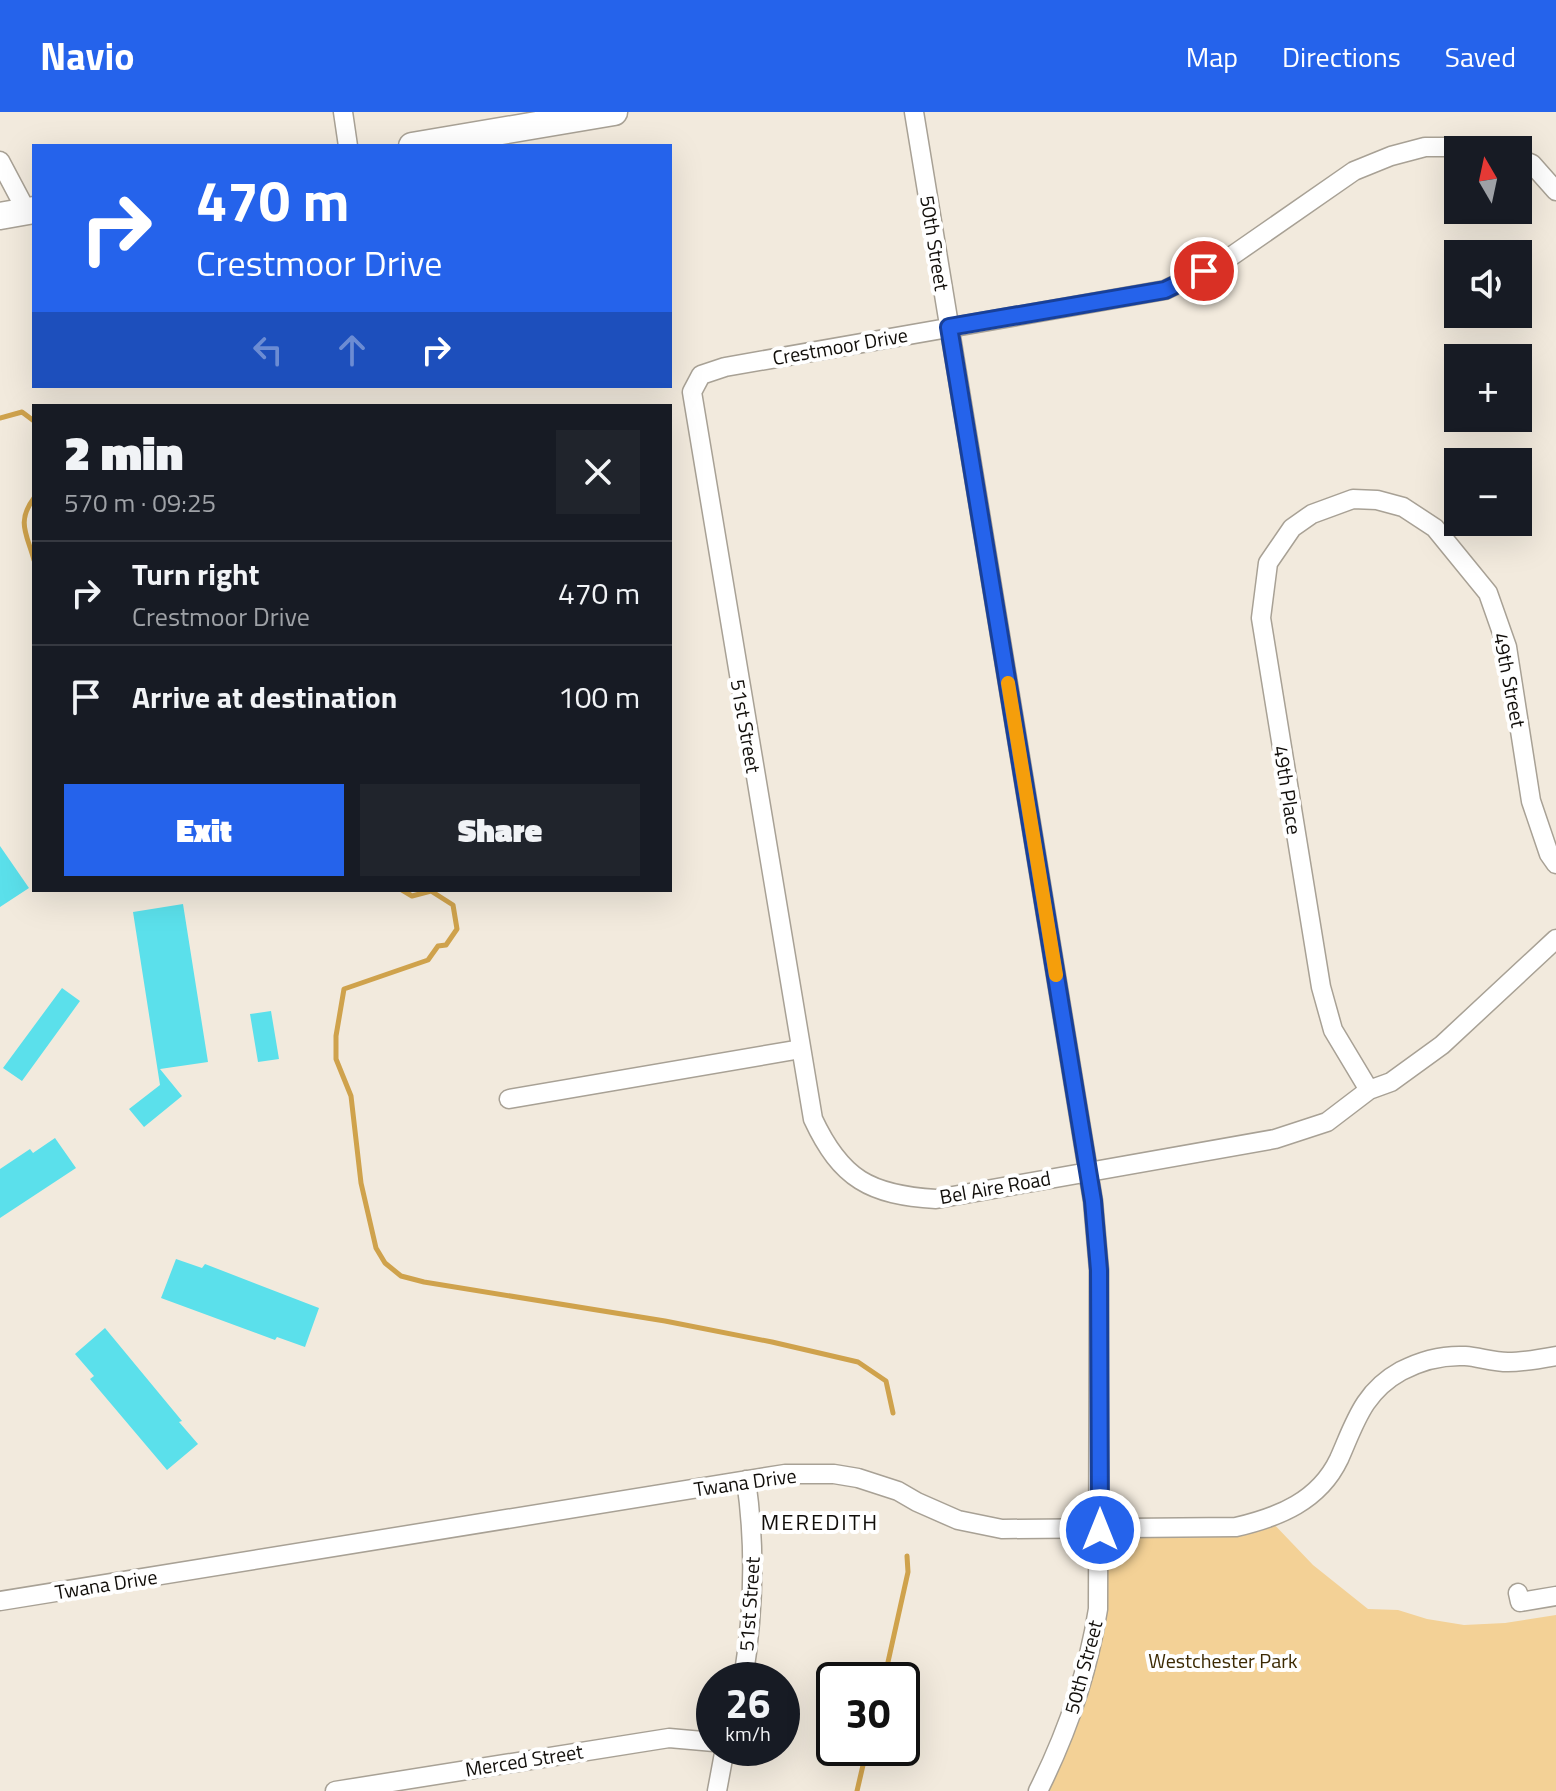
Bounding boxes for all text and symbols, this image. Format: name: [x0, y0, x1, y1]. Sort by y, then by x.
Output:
text: Navio: [40, 27, 134, 85]
text: Map: [1186, 35, 1238, 78]
text: Directions: [1282, 35, 1401, 78]
text: Saved: [1445, 35, 1516, 78]
north arrow: [1444, 136, 1532, 224]
map controls: [1444, 136, 1532, 536]
text: 470 m: [196, 158, 349, 243]
icon: right: [64, 176, 168, 280]
street label: 50th Street: [912, 193, 958, 293]
text: Crestmoor Drive: [196, 235, 442, 290]
pin: [1170, 237, 1238, 305]
button: sound: [1444, 240, 1532, 328]
icon: arrive: [1182, 249, 1226, 293]
street label: Crestmoor Drive: [770, 319, 910, 373]
icon: left: [246, 328, 290, 372]
icon: ahead: [330, 328, 374, 372]
icon: right: [414, 328, 458, 372]
button: +: [1444, 344, 1532, 432]
text: 2 min: [64, 416, 183, 489]
button: close: [556, 430, 640, 514]
button: −: [1444, 448, 1532, 536]
text: 570 m · 09:25: [64, 483, 216, 522]
text: Turn right: [132, 551, 260, 597]
text: 470 m: [558, 570, 640, 616]
icon: right: [64, 571, 108, 615]
text: Crestmoor Drive: [132, 597, 310, 636]
street label: 49th Street: [1486, 630, 1534, 730]
text: Arrive at destination: [132, 674, 397, 720]
text: 100 m: [558, 674, 640, 720]
icon: arrive: [64, 675, 108, 719]
street label: 51st Street: [723, 677, 769, 775]
street label: 49th Place: [1266, 743, 1310, 837]
button: Exit: [64, 784, 344, 876]
button: Share: [360, 784, 640, 876]
street label: Bel Aire Road: [937, 1162, 1053, 1212]
street label: Twana Drive: [692, 1459, 798, 1505]
position arrow: [1058, 1488, 1142, 1572]
district label: MEREDITH: [761, 1505, 879, 1539]
street label: 51st Street: [730, 1556, 768, 1652]
street label: Twana Drive: [53, 1561, 159, 1607]
street label: 50th Street: [1056, 1617, 1110, 1717]
park label: Westchester Park: [1148, 1645, 1298, 1676]
speed limit sign: 30: [816, 1662, 920, 1766]
text: 26: [726, 1673, 770, 1734]
text: km/h: [725, 1718, 771, 1749]
street label: Merced Street: [463, 1735, 585, 1785]

